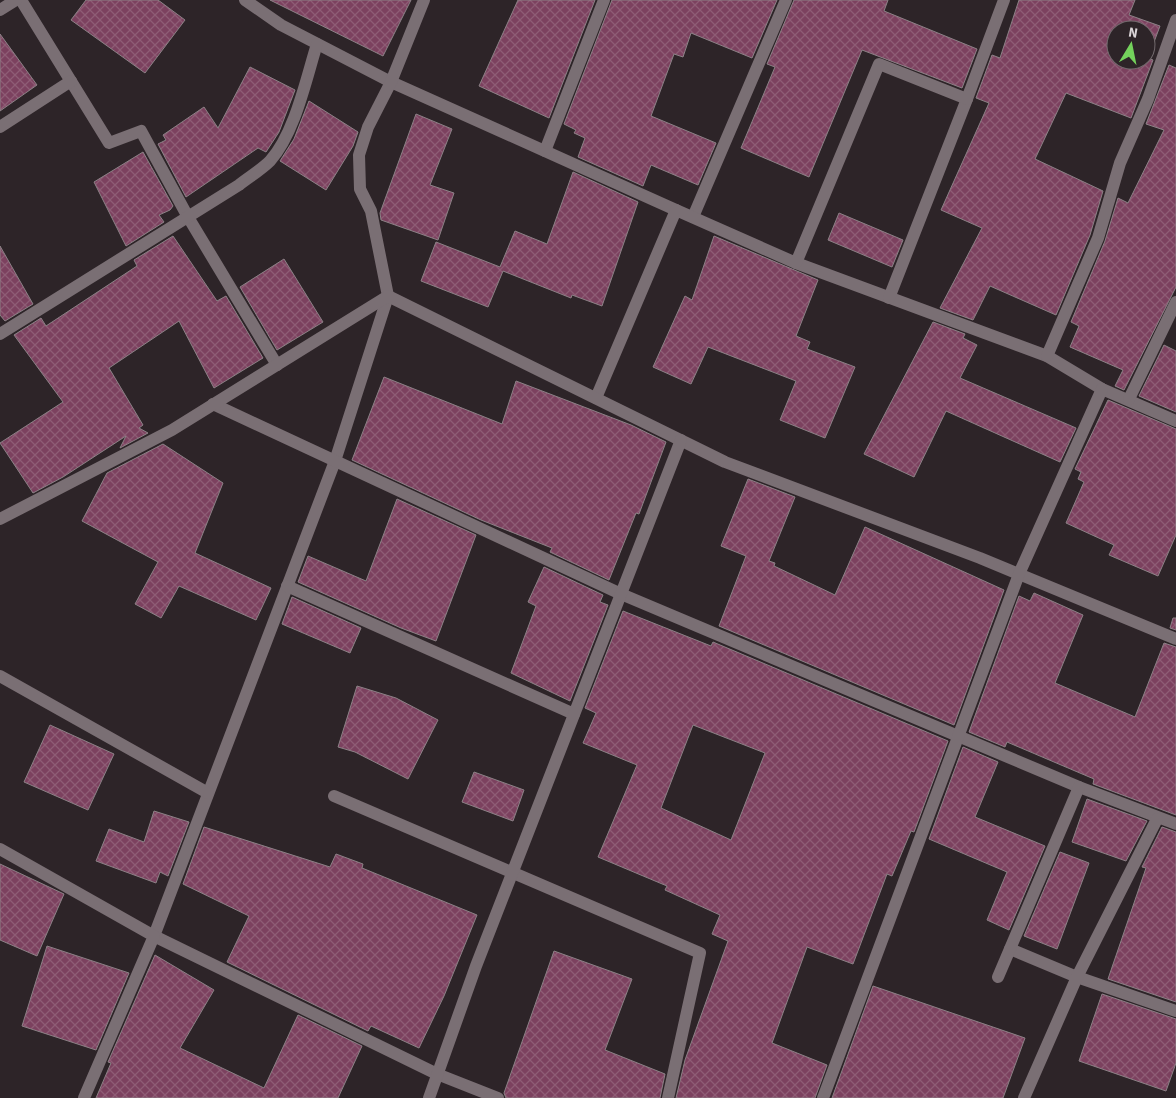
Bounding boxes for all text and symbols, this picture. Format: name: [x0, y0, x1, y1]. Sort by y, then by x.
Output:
north arrow: [1106, 20, 1156, 70]
text: N: [1127, 23, 1139, 44]

